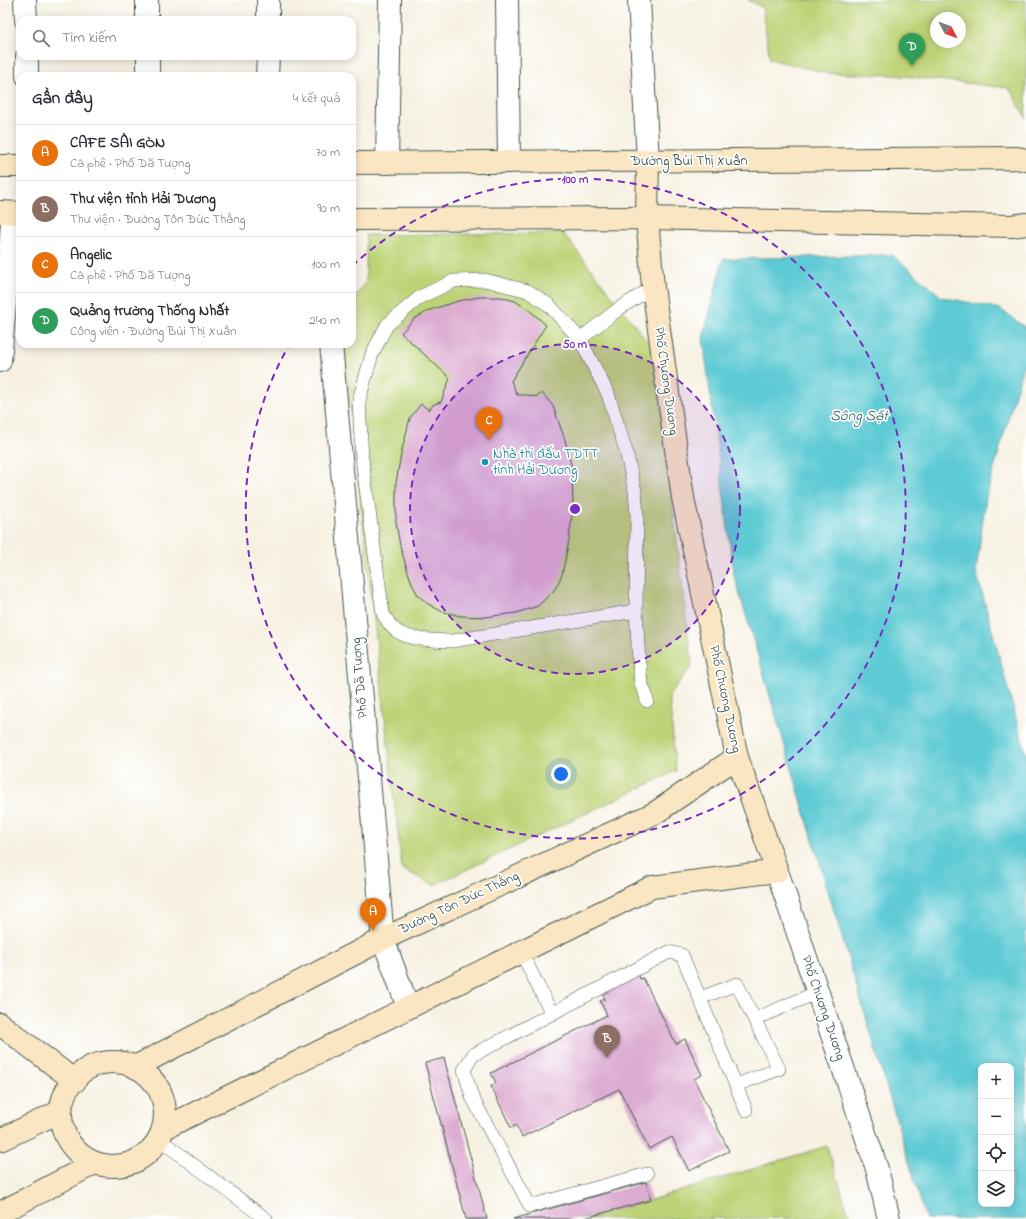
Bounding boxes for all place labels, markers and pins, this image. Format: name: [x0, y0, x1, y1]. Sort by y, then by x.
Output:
pin: D: [899, 33, 925, 66]
pin: C: [476, 407, 502, 440]
place label: Nhà thi đấu TDTT tỉnh Hải Dương: [493, 444, 598, 482]
marker: Nhà thi đấu TDTT tỉnh Hải Dương: [480, 457, 490, 467]
centre of rings: [568, 502, 582, 516]
pin: A: [360, 898, 386, 931]
pin: B: [594, 1025, 620, 1058]

